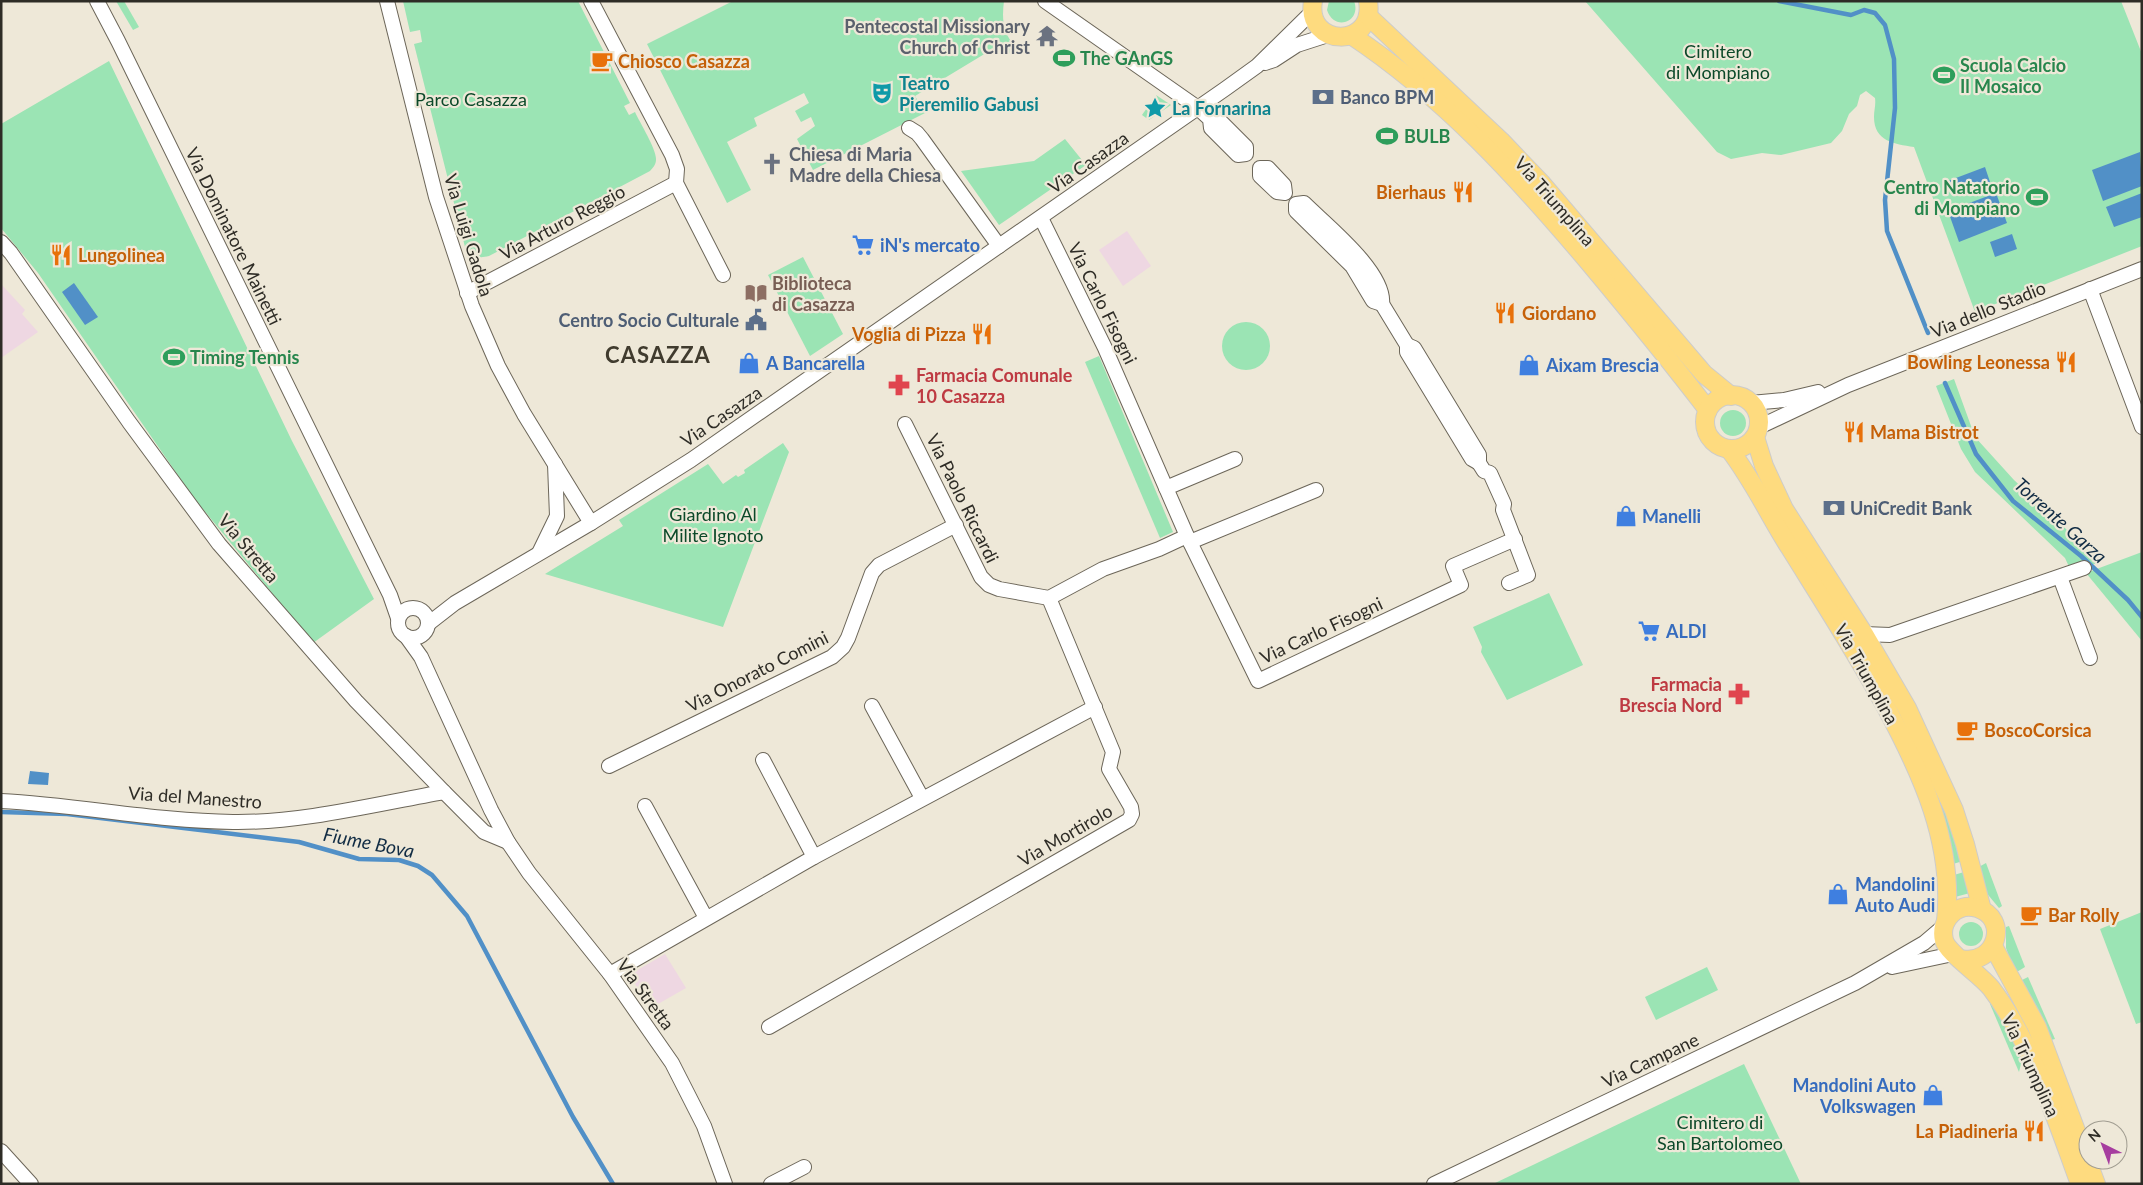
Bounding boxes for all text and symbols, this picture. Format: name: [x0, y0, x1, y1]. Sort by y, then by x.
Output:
place label: Pentecostal Missionary Church of Christ: [844, 15, 1030, 58]
temple icon: Pentecostal Missionary Church of Christ: [1034, 23, 1060, 49]
park label: Cimitero di Mompiano: [1666, 40, 1770, 83]
sports icon: The GAnGS: [1051, 45, 1077, 71]
place label: The GAnGS: [1080, 47, 1173, 69]
cafe icon: Chiosco Casazza: [589, 48, 615, 74]
place label: Chiosco Casazza: [618, 50, 750, 72]
place label: Scuola Calcio Il Mosaico: [1960, 54, 2066, 97]
sports icon: Scuola Calcio Il Mosaico: [1931, 62, 1957, 88]
place label: Teatro Pieremilio Gabusi: [899, 72, 1039, 115]
theatre icon: Teatro Pieremilio Gabusi: [869, 80, 895, 106]
bank icon: Banco BPM: [1310, 84, 1336, 110]
place label: Banco BPM: [1340, 86, 1434, 108]
park label: Parco Casazza: [415, 88, 527, 110]
place icon: La Fornarina: [1142, 95, 1168, 121]
place label: La Fornarina: [1172, 97, 1271, 119]
sports icon: BULB: [1374, 123, 1400, 149]
place label: BULB: [1404, 125, 1451, 147]
street label: Via Casazza: [1044, 126, 1132, 198]
place label: Chiesa di Maria Madre della Chiesa: [789, 143, 941, 186]
street label: Via Dominatore Mainetti: [181, 144, 287, 328]
church icon: Chiesa di Maria Madre della Chiesa: [759, 151, 785, 177]
street label: Via Triumplina: [1510, 152, 1600, 250]
street label: Via Luigi Gadola: [440, 171, 498, 299]
place label: Centro Natatorio di Mompiano: [1884, 176, 2020, 219]
restaurant icon: Bierhaus: [1450, 179, 1476, 205]
street label: Via Arturo Reggio: [495, 180, 629, 264]
place label: Bierhaus: [1376, 181, 1446, 203]
sports icon: Centro Natatorio di Mompiano: [2024, 184, 2050, 210]
supermarket icon: iN's mercato: [850, 232, 876, 258]
place label: iN's mercato: [880, 234, 980, 256]
street label: Via Carlo Fisogni: [1064, 238, 1142, 368]
restaurant icon: Lungolinea: [48, 242, 74, 268]
place label: Lungolinea: [78, 244, 165, 266]
place label: Biblioteca di Casazza: [772, 272, 855, 315]
street label: Via dello Stadio: [1927, 276, 2049, 342]
library icon: Biblioteca di Casazza: [743, 280, 769, 306]
restaurant icon: Giordano: [1492, 300, 1518, 326]
place label: Giordano: [1522, 302, 1596, 324]
public building icon: Centro Socio Culturale: [743, 307, 769, 333]
place label: Centro Socio Culturale: [559, 309, 739, 331]
restaurant icon: Voglia di Pizza: [969, 321, 995, 347]
place label: Voglia di Pizza: [851, 323, 966, 345]
district label: CASAZZA: [605, 341, 711, 368]
sports icon: Timing Tennis: [161, 344, 187, 370]
place label: Timing Tennis: [190, 346, 300, 368]
restaurant icon: Bowling Leonessa: [2053, 349, 2079, 375]
shop icon: A Bancarella: [736, 350, 762, 376]
place label: Bowling Leonessa: [1907, 351, 2050, 373]
place label: A Bancarella: [765, 352, 865, 374]
shop icon: Aixam Brescia: [1516, 352, 1542, 378]
place label: Aixam Brescia: [1545, 354, 1659, 376]
place label: Farmacia Comunale 10 Casazza: [916, 364, 1073, 407]
pharmacy icon: Farmacia Comunale 10 Casazza: [886, 372, 912, 398]
street label: Via Casazza: [676, 381, 766, 451]
restaurant icon: Mama Bistrot: [1841, 419, 1867, 445]
place label: Mama Bistrot: [1870, 421, 1979, 443]
street label: Via Paolo Riccardi: [922, 430, 1004, 566]
water label: Torrente Garza: [2010, 472, 2112, 568]
bank icon: UniCredit Bank: [1821, 495, 1847, 521]
place label: UniCredit Bank: [1850, 497, 1972, 519]
park label: Giardino Al Milite Ignoto: [663, 503, 763, 546]
shop icon: Manelli: [1613, 503, 1639, 529]
place label: Manelli: [1642, 505, 1701, 527]
street label: Via Stretta: [214, 509, 284, 587]
street label: Via Carlo Fisogni: [1256, 592, 1386, 668]
supermarket icon: ALDI: [1636, 618, 1662, 644]
place label: ALDI: [1665, 620, 1707, 642]
street label: Via Triumplina: [1830, 620, 1904, 728]
street label: Via Onorato Comini: [682, 626, 832, 716]
place label: Farmacia Brescia Nord: [1619, 673, 1722, 716]
pharmacy icon: Farmacia Brescia Nord: [1726, 681, 1752, 707]
cafe icon: BoscoCorsica: [1954, 717, 1980, 743]
place label: BoscoCorsica: [1984, 719, 2092, 741]
street label: Via del Manestro: [127, 781, 263, 813]
street label: Via Mortirolo: [1014, 799, 1116, 871]
water label: Fiume Bova: [322, 822, 416, 862]
place label: Mandolini Auto Audi: [1854, 873, 1935, 916]
shop icon: Mandolini Auto Audi: [1825, 881, 1851, 907]
cafe icon: Bar Rolly: [2018, 902, 2044, 928]
place label: Bar Rolly: [2048, 904, 2120, 926]
street label: Via Stretta: [613, 954, 679, 1034]
street label: Via Triumplina: [1997, 1010, 2065, 1120]
street label: Via Campane: [1598, 1028, 1702, 1092]
place label: Mandolini Auto Volkswagen: [1792, 1074, 1916, 1117]
shop icon: Mandolini Auto Volkswagen: [1920, 1082, 1946, 1108]
park label: Cimitero di San Bartolomeo: [1657, 1111, 1783, 1154]
restaurant icon: La Piadineria: [2021, 1118, 2047, 1144]
place label: La Piadineria: [1915, 1120, 2018, 1142]
north arrow: [2078, 1120, 2128, 1170]
text: N: [2084, 1125, 2104, 1145]

